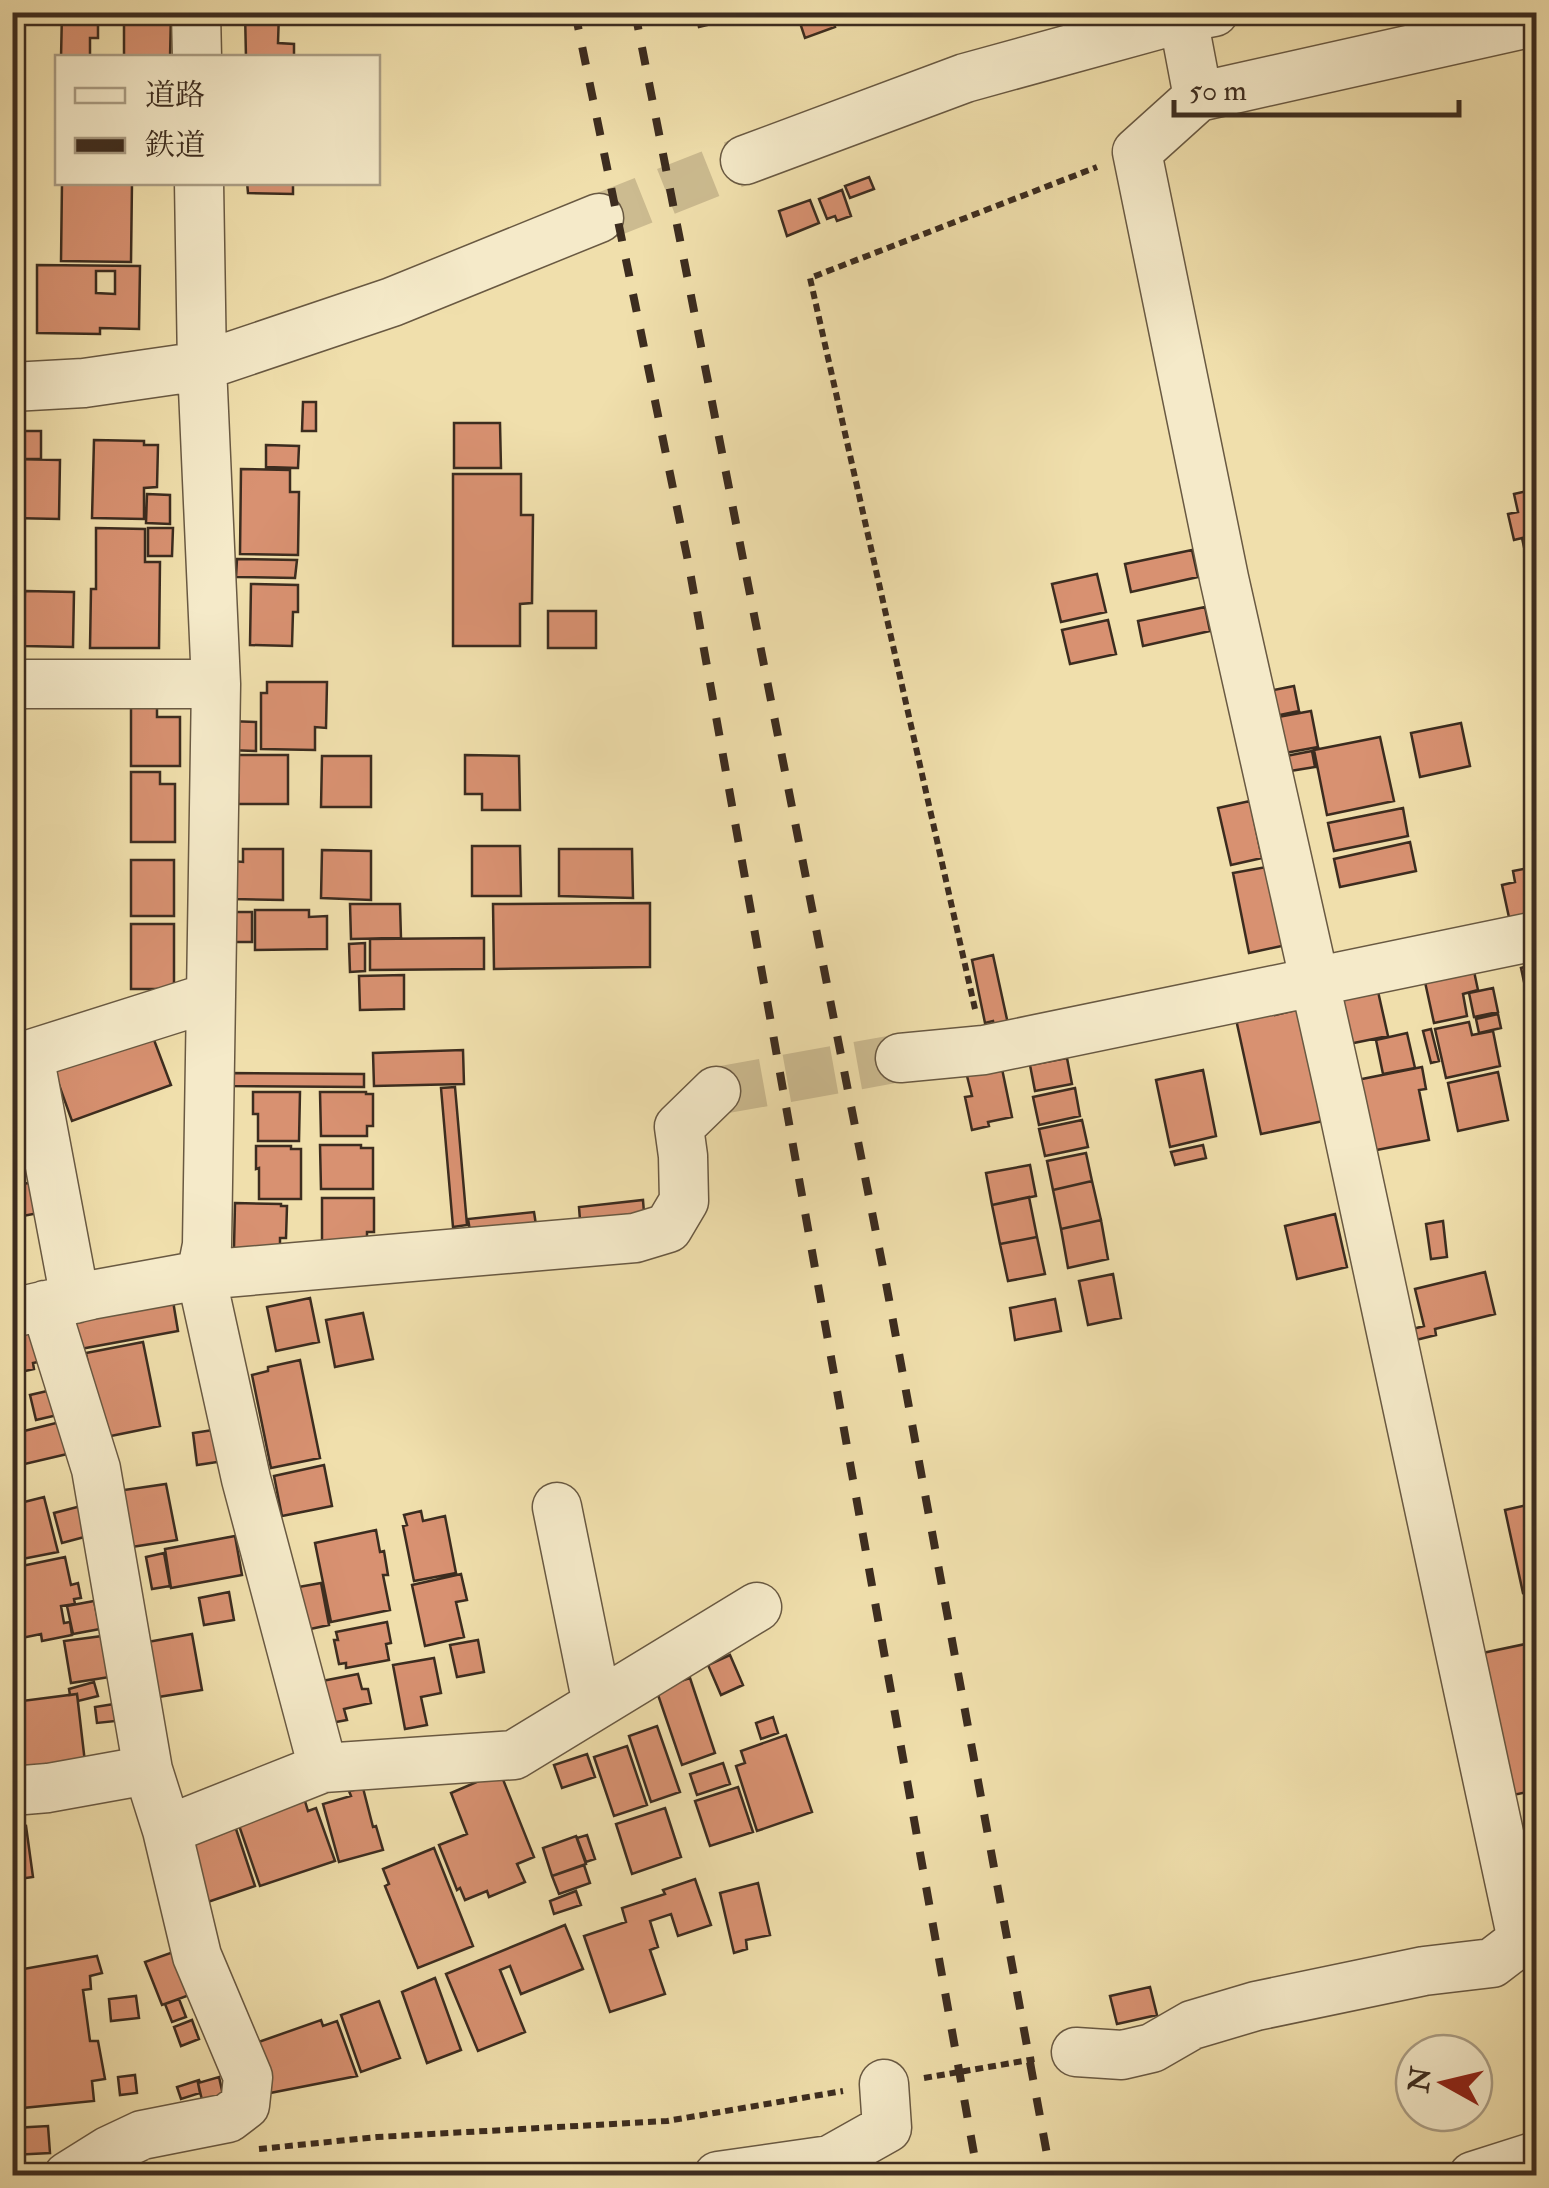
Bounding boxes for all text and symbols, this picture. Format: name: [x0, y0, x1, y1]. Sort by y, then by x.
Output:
legend: [55, 55, 380, 185]
scale bar: [1174, 55, 1459, 117]
text: 50 m: [1189, 72, 1247, 109]
text: 道路: [145, 77, 205, 114]
text: 鉄道: [145, 127, 205, 164]
north arrow: [1394, 2033, 1494, 2133]
text: N: [1402, 2064, 1440, 2096]

